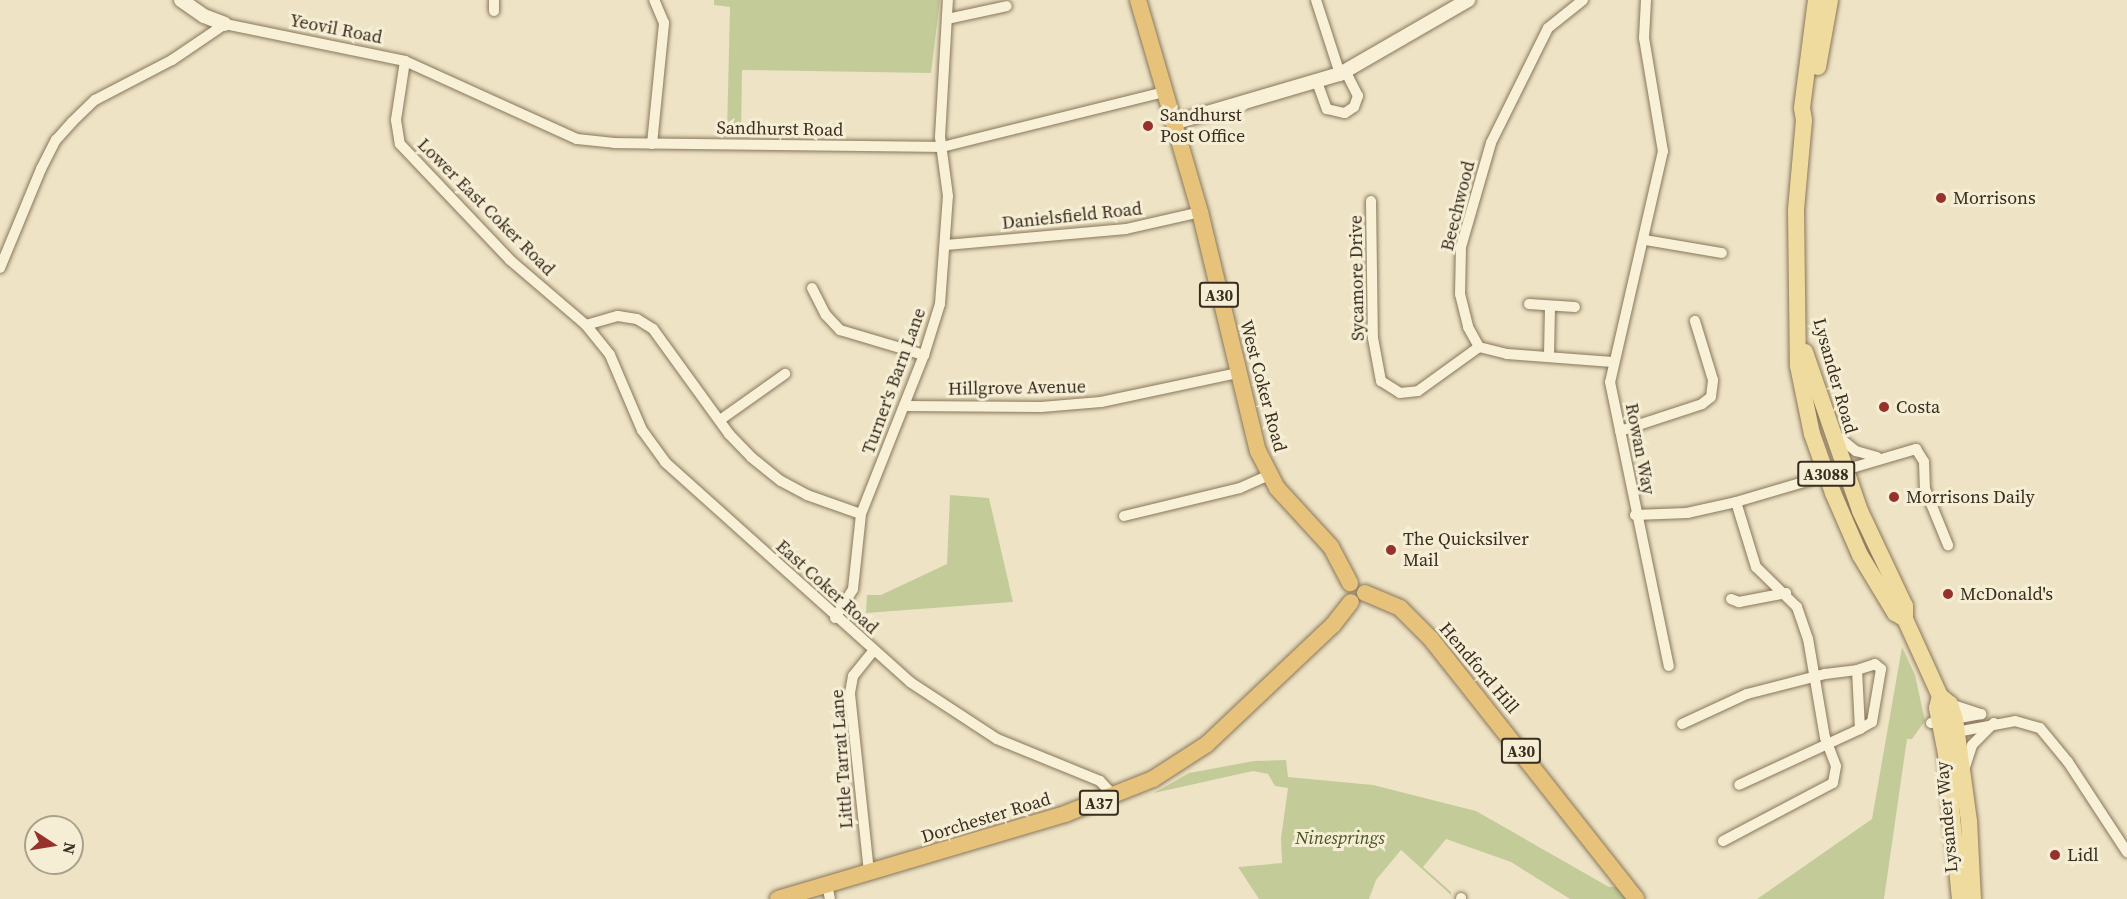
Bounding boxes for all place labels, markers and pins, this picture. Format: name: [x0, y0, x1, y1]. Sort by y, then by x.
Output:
place label: Sandhurst Post Office: [1160, 105, 1245, 148]
marker: Sandhurst Post Office: [1141, 119, 1155, 133]
place label: Morrisons: [1953, 187, 2036, 209]
marker: Morrisons: [1934, 191, 1948, 205]
place label: Costa: [1896, 396, 1940, 418]
marker: Costa: [1877, 400, 1891, 414]
place label: Morrisons Daily: [1906, 486, 2035, 508]
marker: Morrisons Daily: [1887, 490, 1901, 504]
place label: The Quicksilver Mail: [1403, 529, 1529, 572]
marker: The Quicksilver Mail: [1384, 543, 1398, 557]
place label: McDonald's: [1960, 583, 2053, 605]
marker: McDonald's: [1941, 587, 1955, 601]
place label: Lidl: [2067, 844, 2099, 866]
marker: Lidl: [2048, 848, 2062, 862]

